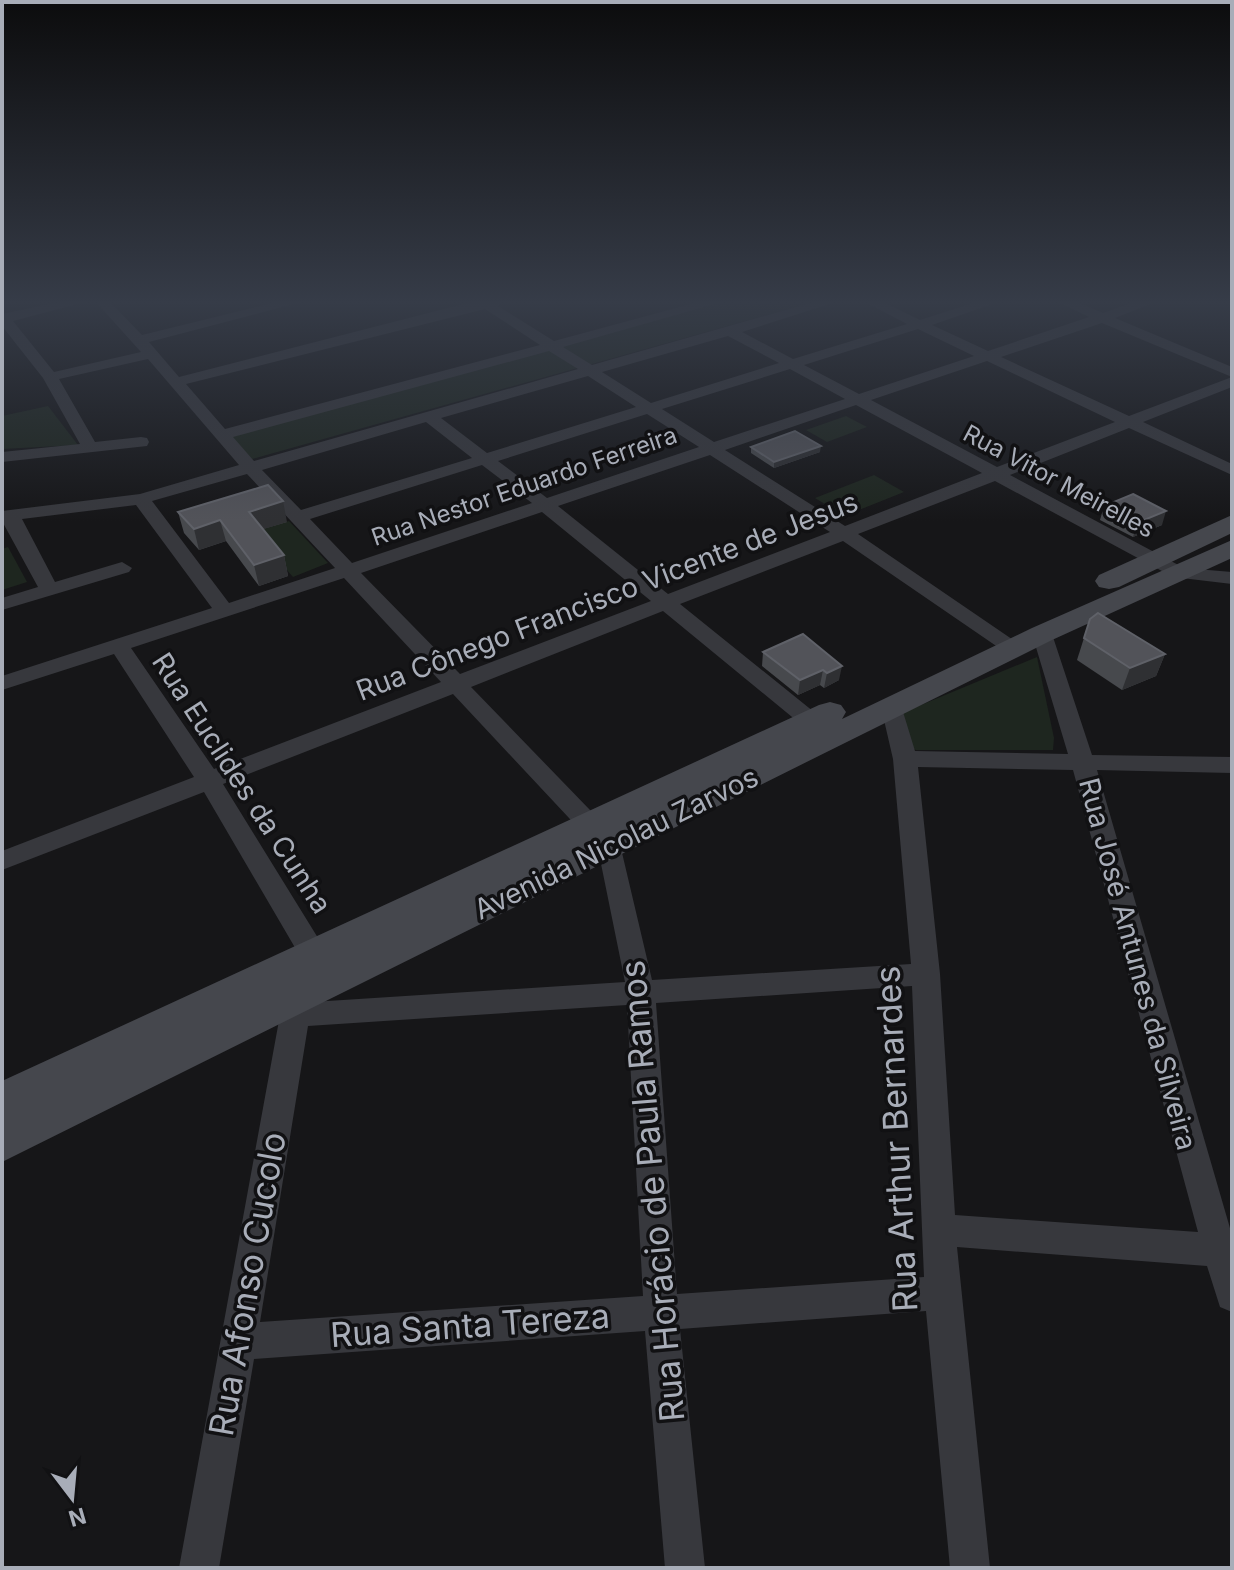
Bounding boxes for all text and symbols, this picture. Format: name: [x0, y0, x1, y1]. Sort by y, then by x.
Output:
street label: Rua Vitor Meirelles: [958, 418, 1160, 544]
street label: Rua Nestor Eduardo Ferreira: [367, 420, 681, 552]
street label: Rua Cônego Francisco Vicente de Jesus: [351, 484, 863, 708]
street label: Rua Euclides da Cunha: [145, 646, 339, 920]
street label: Avenida Nicolau Zarvos: [468, 759, 764, 927]
street label: Rua José Antunes da Silveira: [1072, 774, 1204, 1154]
street label: Rua Horácio de Paula Ramos: [611, 959, 693, 1423]
street label: Rua Arthur Bernardes: [866, 965, 926, 1313]
street label: Rua Afonso Cucolo: [200, 1129, 294, 1439]
street label: Rua Santa Tereza: [329, 1295, 611, 1355]
north arrow: [32, 1458, 112, 1538]
text: N: [66, 1502, 89, 1532]

